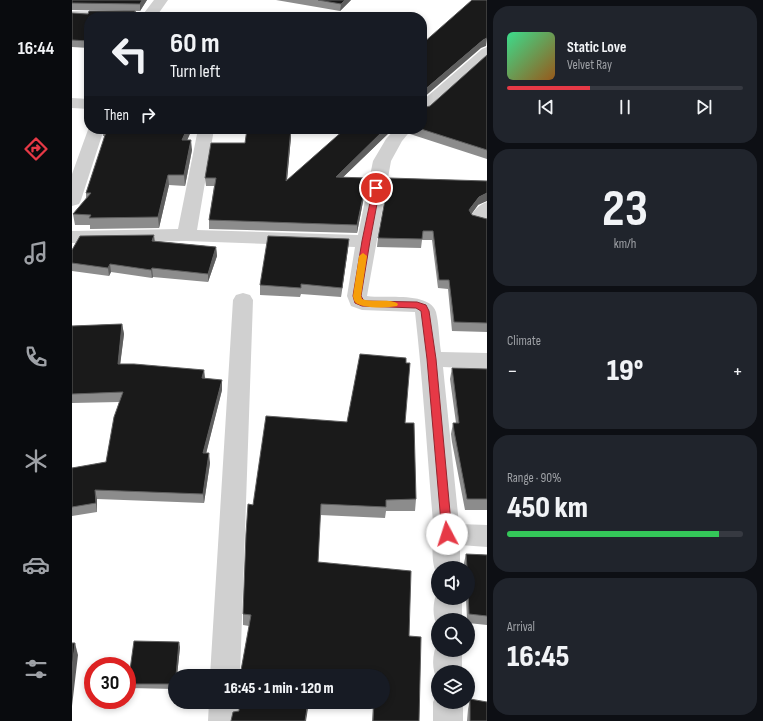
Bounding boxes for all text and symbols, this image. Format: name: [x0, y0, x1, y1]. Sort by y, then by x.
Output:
text: 60 m: [170, 27, 219, 60]
icon: left: [104, 28, 156, 80]
text: 16:44: [18, 38, 54, 59]
text: Static Love: [567, 38, 626, 57]
text: Velvet Ray: [567, 57, 612, 73]
text: Turn left: [170, 61, 221, 82]
icon: previous: [535, 96, 557, 118]
icon: pause: [614, 96, 636, 118]
icon: next: [693, 96, 715, 118]
icon: right: [137, 104, 159, 126]
text: Then: [104, 106, 129, 125]
icon: directions: [22, 135, 50, 163]
pin: [359, 171, 393, 205]
icon: arrive: [365, 177, 387, 199]
text: 23: [602, 178, 648, 241]
text: km/h: [614, 236, 636, 252]
icon: music: [22, 239, 50, 267]
text: Climate: [507, 333, 541, 349]
icon: phone: [22, 343, 50, 371]
text: 19°: [607, 353, 643, 389]
text: −: [507, 358, 518, 385]
text: +: [732, 358, 743, 385]
icon: climate: [22, 447, 50, 475]
text: Range · 90%: [507, 470, 561, 486]
text: 450 km: [507, 490, 588, 526]
position arrow: [426, 513, 468, 555]
icon: car: [22, 551, 50, 579]
map controls: [431, 561, 475, 709]
button: sound: [431, 561, 475, 605]
button: search: [431, 613, 475, 657]
text: Arrival: [507, 619, 535, 635]
text: 16:45: [507, 639, 569, 675]
icon: filters: [22, 655, 50, 683]
speed limit sign: 30: [84, 657, 136, 709]
button: layers: [431, 665, 475, 709]
text: 16:45 · 1 min · 120 m: [224, 679, 334, 698]

